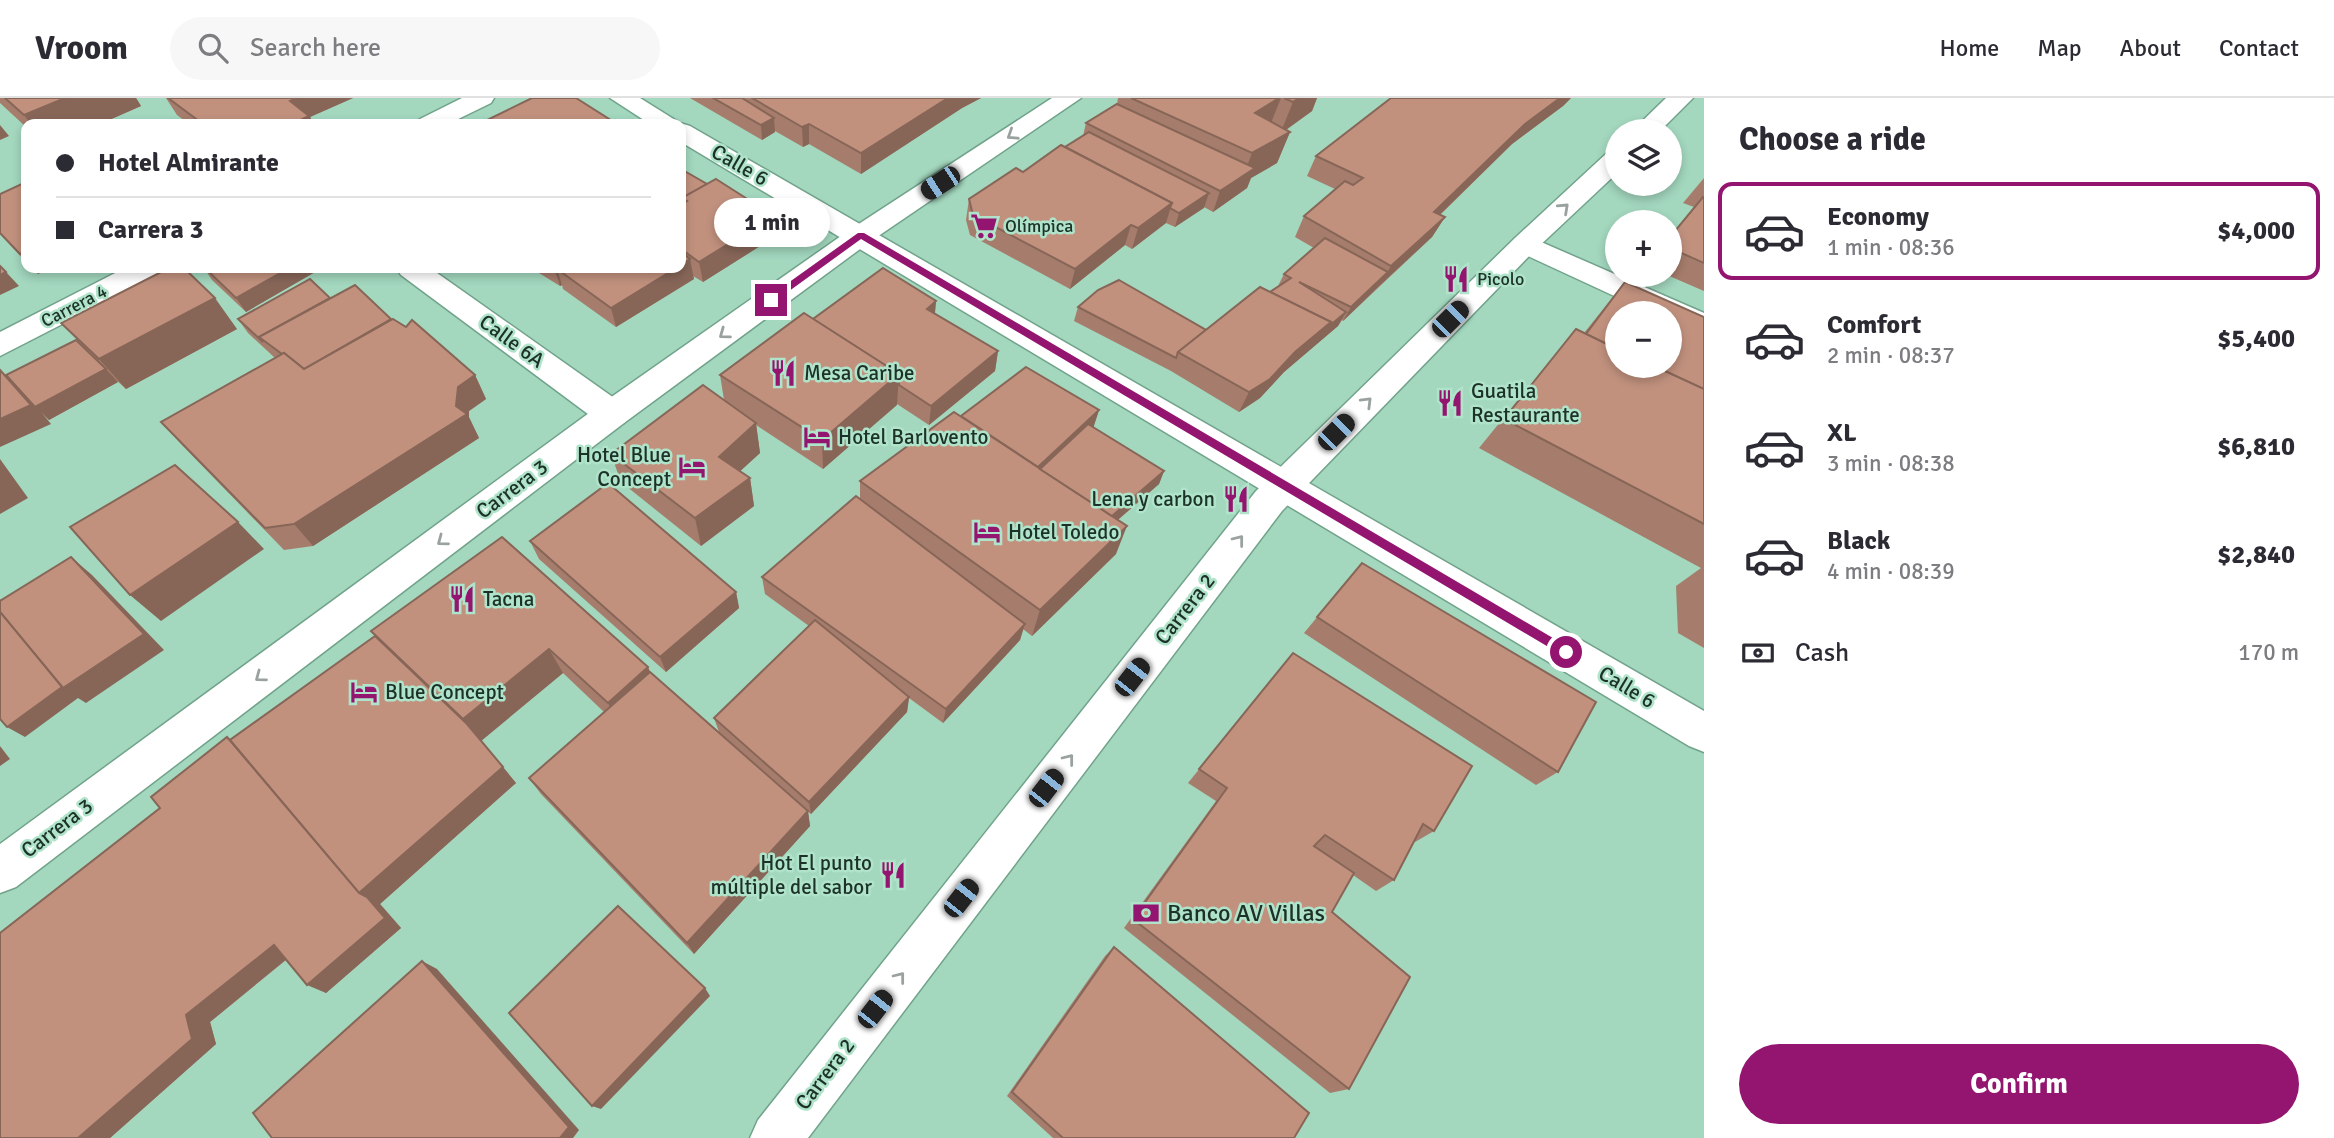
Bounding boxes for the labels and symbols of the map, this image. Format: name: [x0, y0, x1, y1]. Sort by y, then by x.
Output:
one-way arrow: [1007, 127, 1020, 140]
street label: Calle 6: [707, 138, 773, 192]
car: [917, 163, 964, 203]
callout: 1 min: [713, 198, 829, 248]
one-way arrow: [1556, 203, 1569, 216]
supermarket icon: Olímpica: [969, 211, 999, 241]
place label: Olímpica: [1005, 215, 1073, 237]
restaurant icon: Picolo: [1441, 264, 1471, 294]
place label: Picolo: [1477, 268, 1524, 290]
street label: Carrera 4: [37, 280, 111, 332]
route end: [755, 284, 787, 316]
car: [1428, 297, 1473, 341]
street label: Calle 6A: [474, 309, 550, 373]
one-way arrow: [719, 326, 732, 338]
restaurant icon: Mesa Caribe: [768, 358, 798, 388]
place label: Mesa Caribe: [804, 360, 914, 386]
place label: Guatila Restaurante: [1471, 378, 1580, 428]
restaurant icon: Guatila Restaurante: [1435, 388, 1465, 418]
one-way arrow: [1359, 397, 1372, 410]
car: [1314, 410, 1359, 454]
hotel icon: Hotel Barlovento: [802, 422, 832, 452]
place label: Hotel Barlovento: [838, 424, 988, 450]
place label: Hotel Blue Concept: [577, 442, 671, 492]
hotel icon: Hotel Blue Concept: [677, 452, 707, 482]
street label: Carrera 3: [471, 454, 553, 524]
restaurant icon: Lena y carbon: [1221, 484, 1251, 514]
place label: Lena y carbon: [1091, 486, 1215, 512]
hotel icon: Hotel Toledo: [972, 517, 1002, 547]
place label: Hotel Toledo: [1008, 519, 1119, 545]
one-way arrow: [437, 533, 450, 546]
one-way arrow: [1230, 535, 1243, 548]
street label: Carrera 2: [1149, 568, 1221, 650]
restaurant icon: Tacna: [447, 584, 477, 614]
place label: Tacna: [483, 586, 534, 612]
route start: [1550, 636, 1582, 668]
car: [1111, 654, 1154, 700]
street label: Calle 6: [1594, 660, 1660, 714]
one-way arrow: [255, 669, 267, 682]
hotel icon: Blue Concept: [349, 677, 379, 707]
place label: Blue Concept: [385, 679, 504, 705]
one-way arrow: [1061, 754, 1074, 766]
car: [1025, 765, 1068, 811]
street label: Carrera 3: [16, 793, 98, 863]
place label: Hot El punto múltiple del sabor: [711, 850, 872, 900]
restaurant icon: Hot El punto múltiple del sabor: [878, 860, 908, 890]
car: [940, 875, 983, 921]
bank icon: Banco AV Villas: [1131, 898, 1161, 928]
place label: Banco AV Villas: [1167, 898, 1325, 928]
one-way arrow: [891, 972, 904, 985]
car: [854, 986, 897, 1032]
street label: Carrera 2: [790, 1033, 860, 1115]

